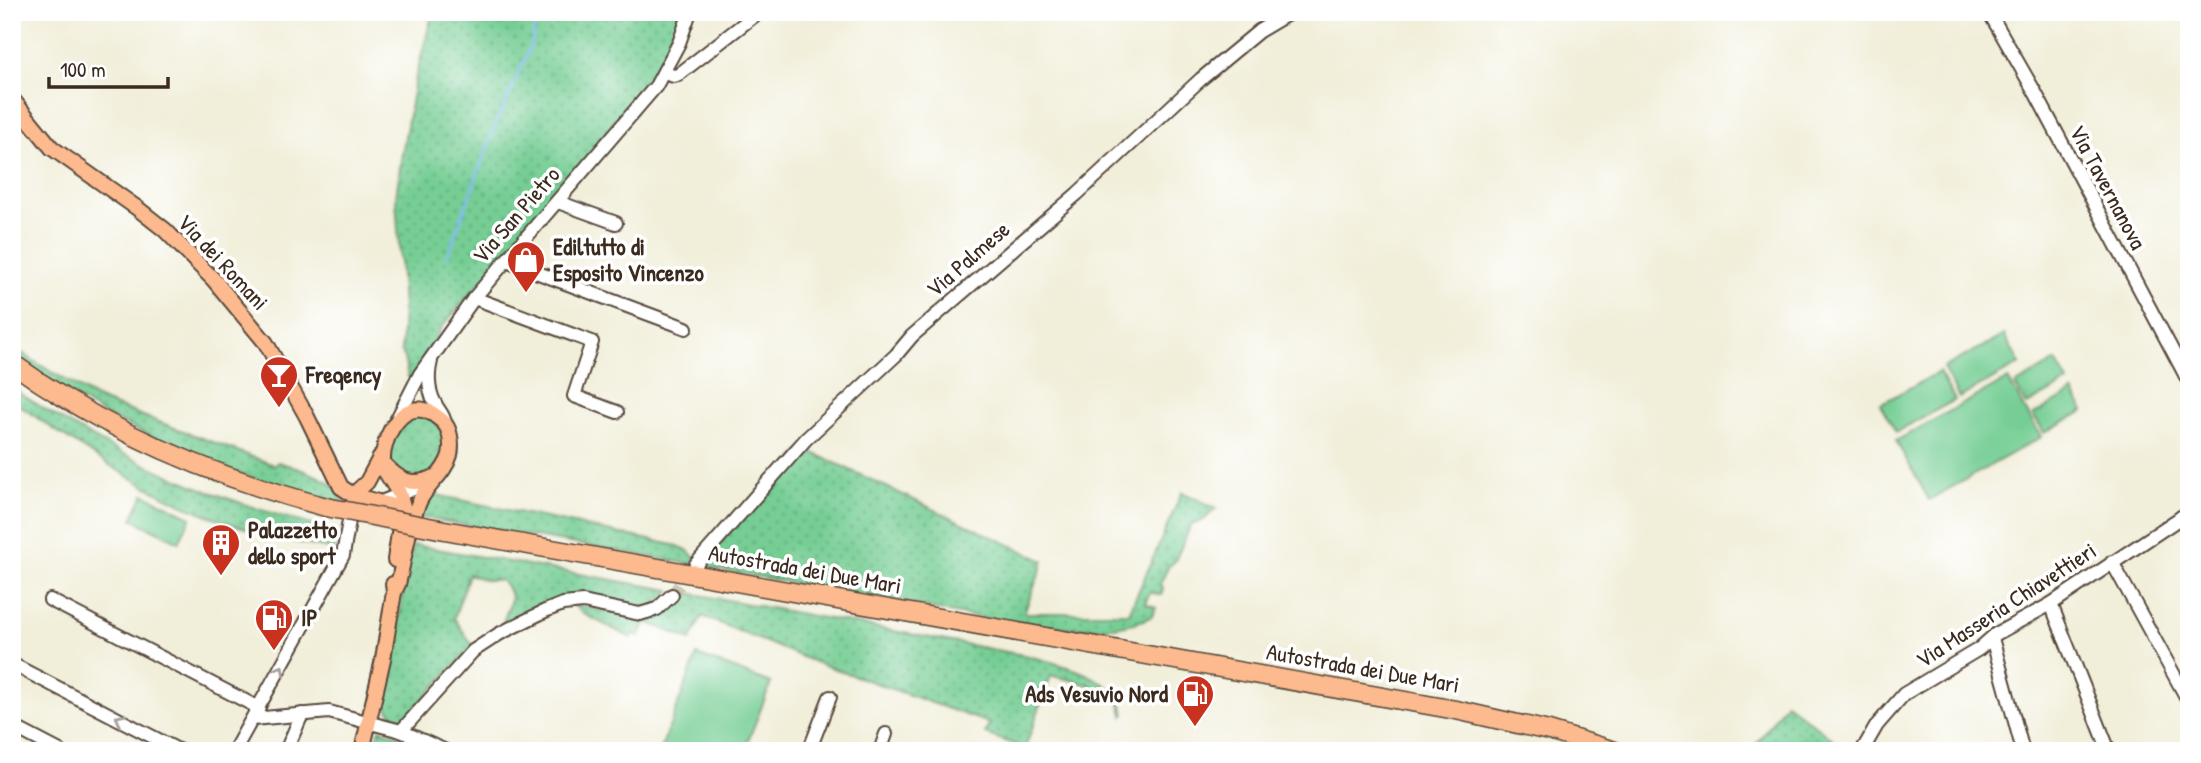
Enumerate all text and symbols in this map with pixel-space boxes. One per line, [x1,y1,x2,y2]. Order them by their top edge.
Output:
scale bar [49,46,168,90]
text: 100 m [60,55,106,84]
street label: Via Tavernanova [2063,119,2154,254]
street label: Via San Pietro [465,160,566,270]
street label: Via dei Romani [171,207,276,316]
street label: Via Palmese [919,214,1016,304]
place label: Ediltutto di Esposito Vincenzo [553,231,704,289]
shop icon: Ediltutto di Esposito Vincenzo [505,239,547,294]
bar icon: Freqency [258,354,300,409]
place label: Freqency [305,359,382,391]
place label: Palazzetto dello sport [248,514,338,572]
building icon: Palazzetto dello sport [200,522,242,577]
street label: Via Masseria Chiavettieri [1910,535,2102,675]
street label: Autostrada dei Due Mari [706,536,904,601]
fuel station icon: IP [253,597,295,652]
place label: IP [301,602,317,633]
street label: Autostrada dei Due Mari [1264,635,1462,700]
one-way arrow [272,665,286,678]
fuel station icon: Ads Vesuvio Nord [1174,673,1216,728]
place label: Ads Vesuvio Nord [1025,678,1168,709]
one-way arrow [115,714,127,728]

